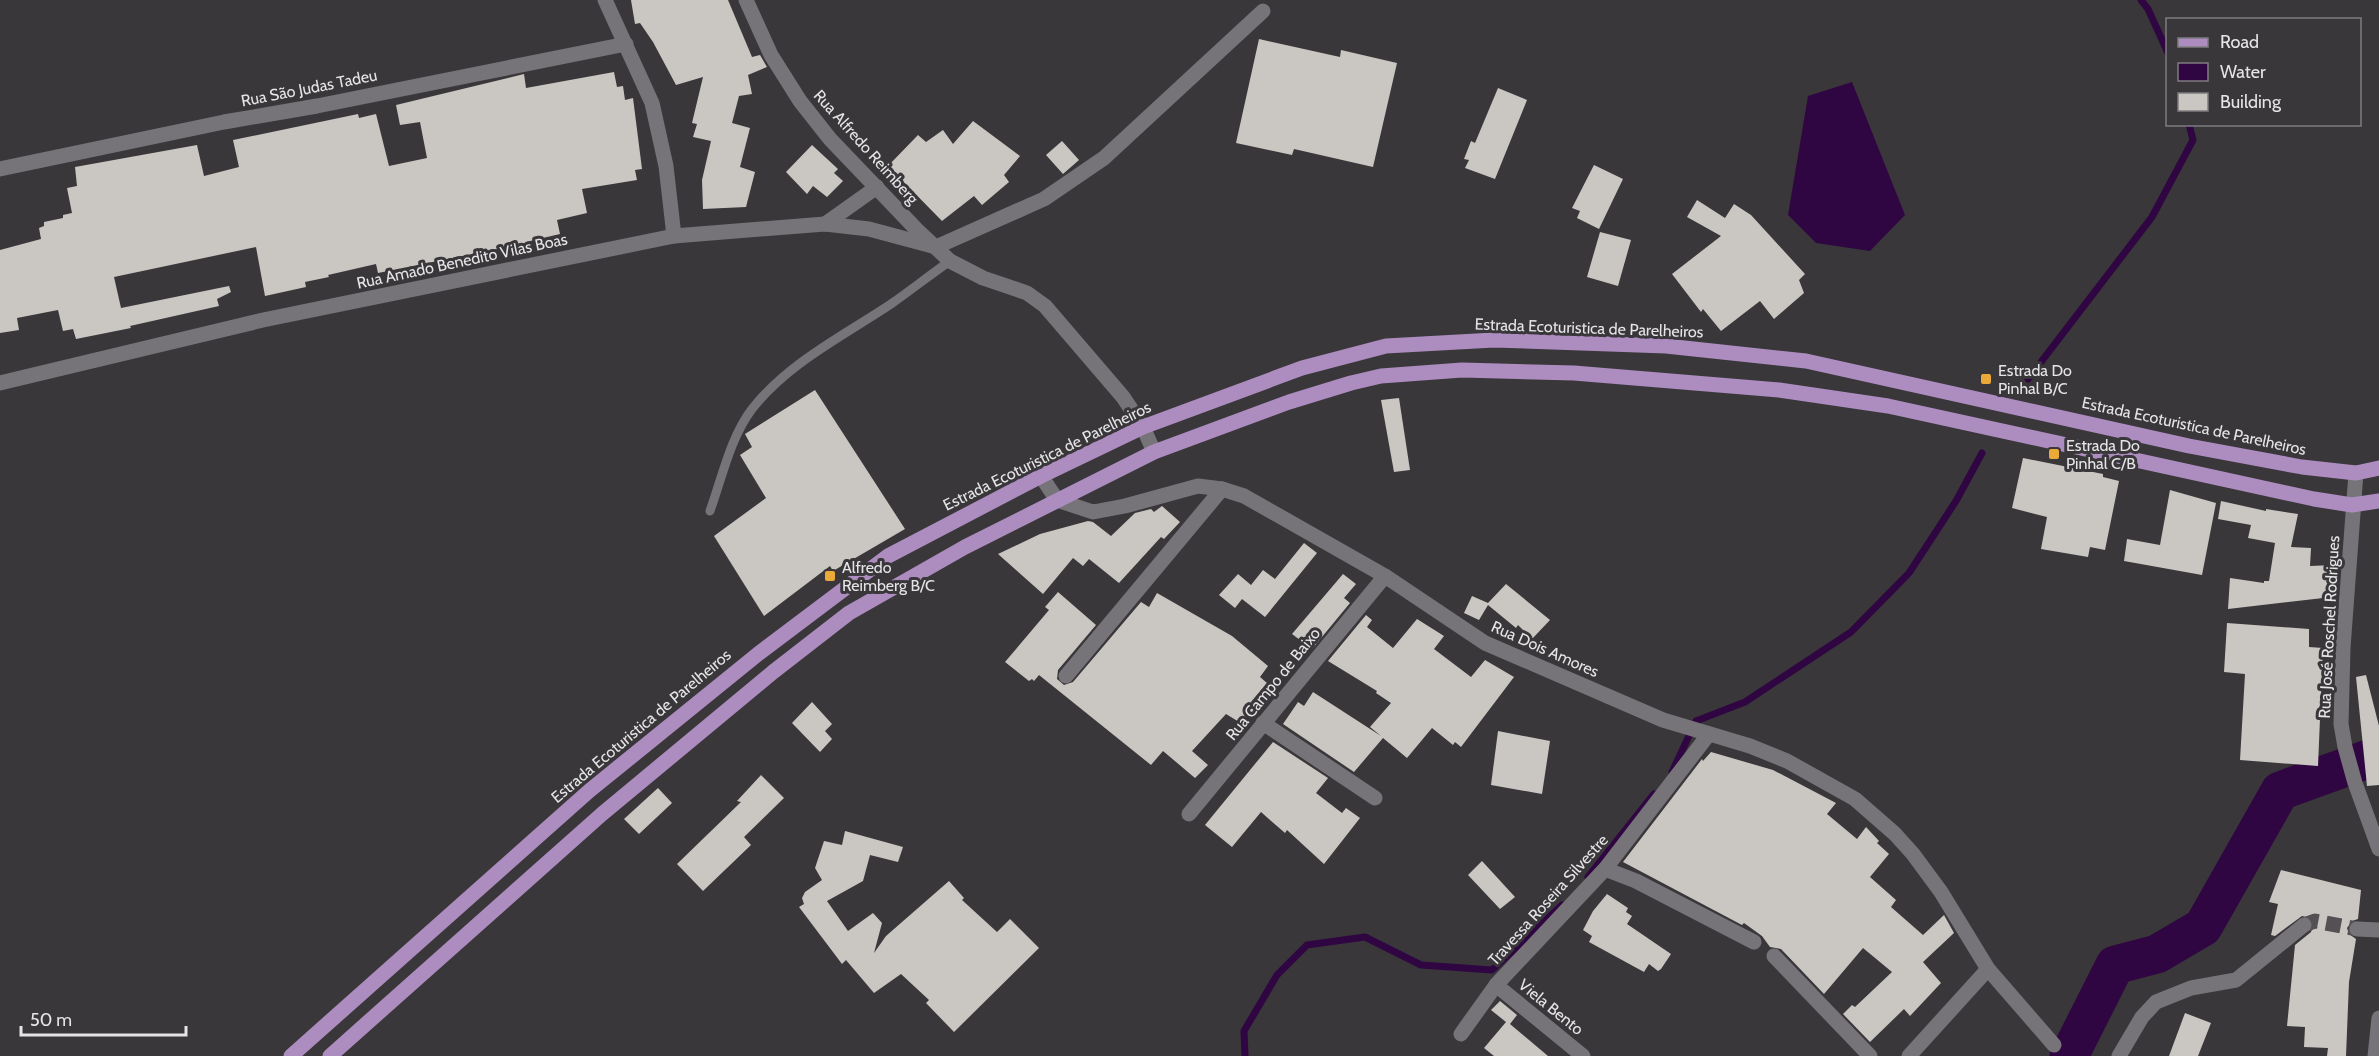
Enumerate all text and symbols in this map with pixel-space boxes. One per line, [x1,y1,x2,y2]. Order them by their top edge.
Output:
legend [2166,18,2361,126]
text: Road [2220,31,2259,53]
text: Water [2220,61,2266,83]
street label: Rua São Judas Tadeu [239,65,379,111]
street label: Rua Alfredo Reimberg [810,86,923,209]
text: Building [2220,91,2282,113]
street label: Rua Amado Benedito Vilas Boas [355,229,570,293]
street label: Estrada Ecoturistica de Parelheiros [1474,315,1704,342]
place label: Estrada Do Pinhal B/C [1998,361,2072,398]
marker: Estrada Do Pinhal B/C [1979,372,1993,386]
street label: Estrada Ecoturistica de Parelheiros [2080,393,2308,459]
street label: Estrada Ecoturistica de Parelheiros [940,397,1154,515]
place label: Estrada Do Pinhal C/B [2066,436,2140,473]
marker: Estrada Do Pinhal C/B [2047,447,2061,461]
street label: Rua José Roschel Rodrigues [2315,535,2343,719]
place label: Alfredo Reimberg B/C [842,558,935,595]
marker: Alfredo Reimberg B/C [823,569,837,583]
street label: Rua Dois Amores [1488,617,1602,681]
street label: Rua Campo de Baixo [1222,624,1324,744]
street label: Estrada Ecoturistica de Parelheiros [547,645,735,807]
street label: Travessa Roseira Silvestre [1484,831,1612,969]
street label: Viela Bento [1515,975,1587,1039]
scale bar [21,999,186,1037]
text: 50 m [30,1009,72,1031]

